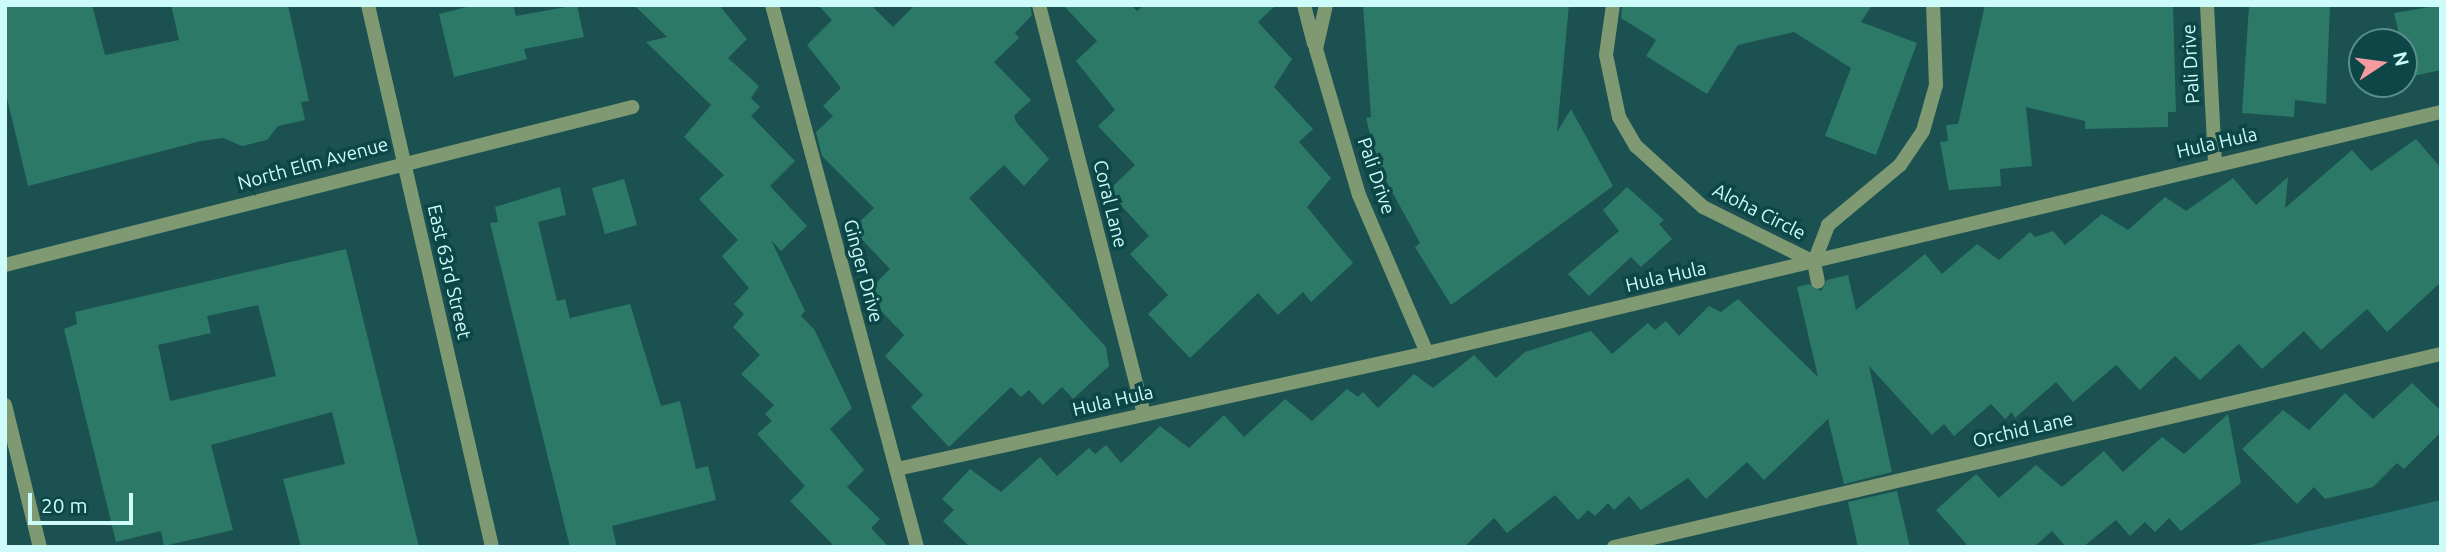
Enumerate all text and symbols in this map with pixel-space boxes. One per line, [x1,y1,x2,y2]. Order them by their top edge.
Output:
street label: Pali Drive [2178,24,2204,104]
north arrow [2348,28,2418,98]
text: N [2389,49,2414,68]
street label: Hula Hula [2174,123,2260,163]
street label: North Elm Avenue [235,133,391,195]
street label: Pali Drive [1352,135,1400,217]
street label: Coral Lane [1088,158,1132,250]
street label: Aloha Circle [1709,179,1809,245]
street label: East 63rd Street [422,202,476,342]
street label: Ginger Drive [838,217,888,325]
street label: Hula Hula [1623,257,1709,297]
street label: Hula Hula [1070,381,1156,421]
street label: Orchid Lane [1971,407,2075,453]
scale bar [32,478,136,522]
text: 20 m [41,493,88,517]

